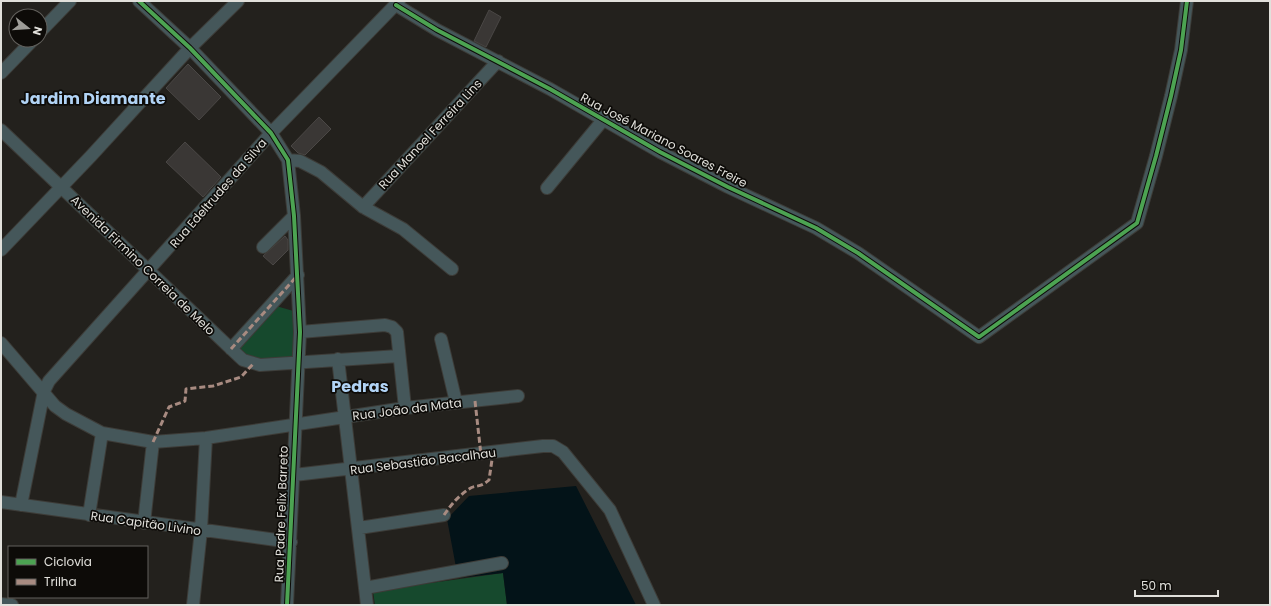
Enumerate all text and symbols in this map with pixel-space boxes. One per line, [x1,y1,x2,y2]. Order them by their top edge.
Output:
north arrow [8,8,48,48]
text: N [29,25,46,37]
street label: Rua Manoel Ferreira Lins [375,75,485,193]
district label: Jardim Diamante [20,87,166,110]
street label: Rua José Mariano Soares Freire [578,89,750,191]
street label: Rua Edeltrudes da Silva [166,135,270,251]
street label: Avenida Firmino Correia de Melo [67,191,219,339]
district label: Pedras [331,375,389,398]
street label: Rua João da Mata [352,394,462,424]
street label: Rua Sebastião Bacalhau [349,444,497,478]
street label: Rua Padre Felix Barreto [270,445,292,583]
street label: Rua Capitão Livino [90,507,203,539]
legend [8,546,148,598]
text: Ciclovia [44,553,92,570]
scale bar [1135,572,1218,598]
text: Trilha [44,573,77,590]
text: 50 m [1141,577,1172,594]

